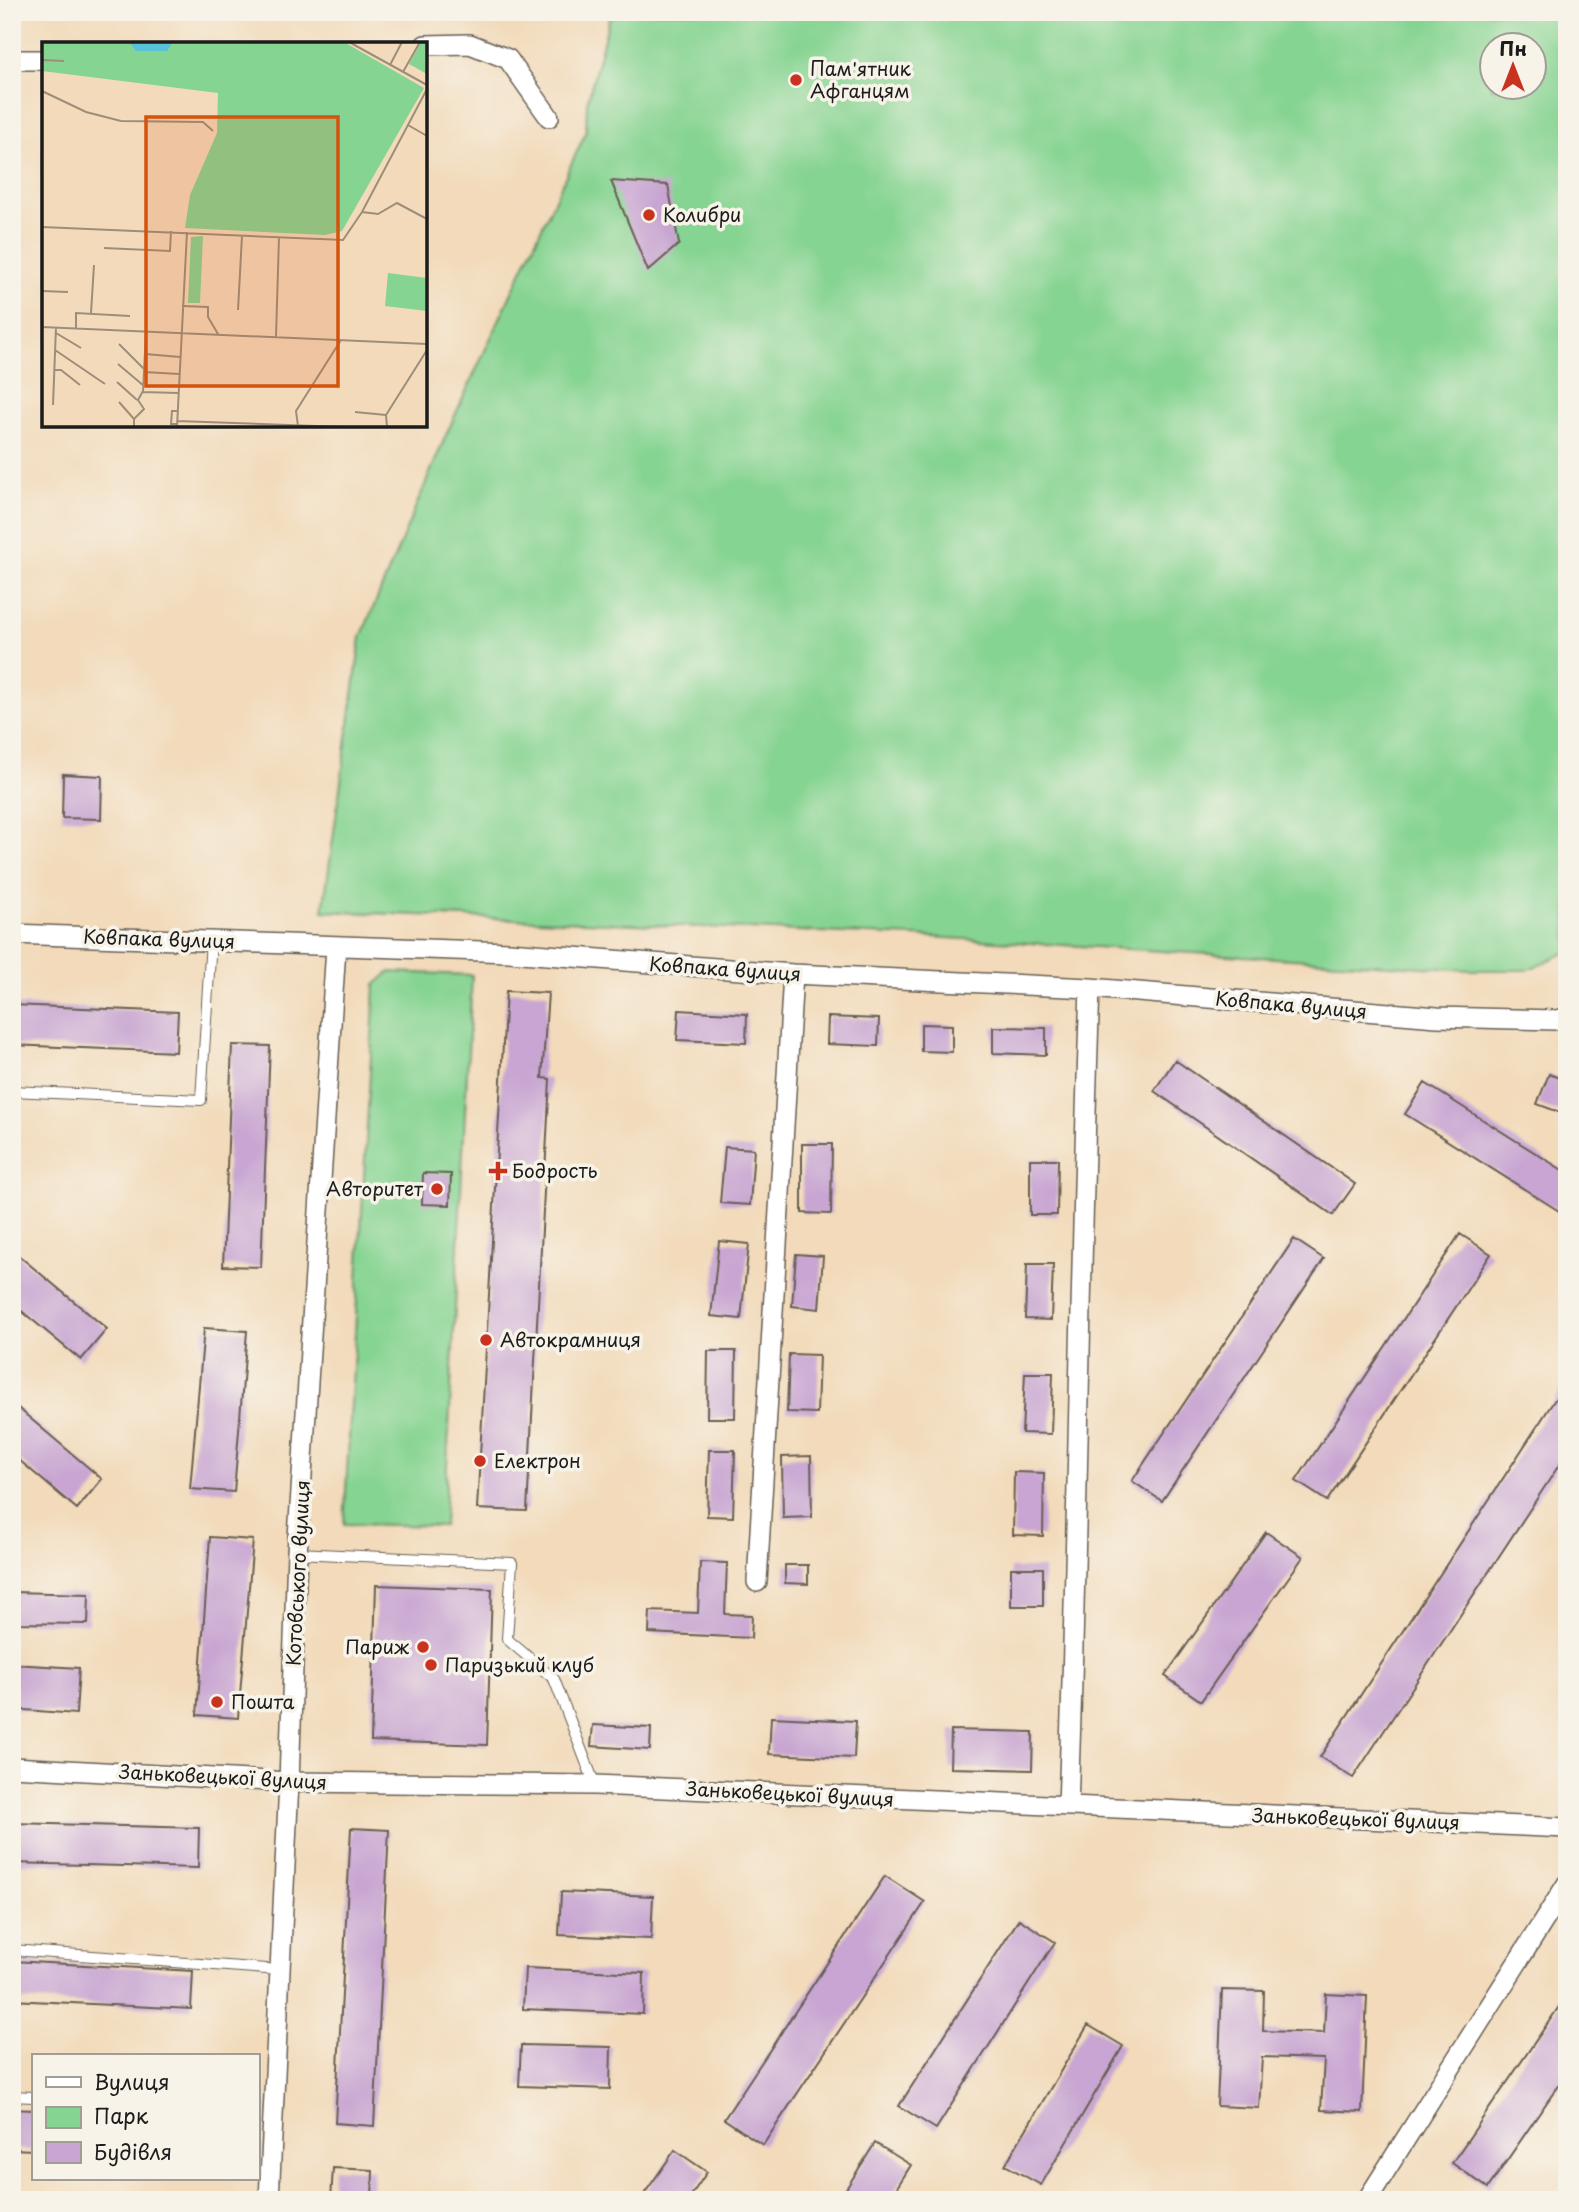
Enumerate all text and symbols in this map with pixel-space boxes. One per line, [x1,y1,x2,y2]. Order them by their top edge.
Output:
north arrow [1478,32,1548,102]
text: Пн [1499,34,1527,62]
inset map [42,42,427,427]
place label: Пам'ятник Афганцям [810,54,912,104]
marker: Пам'ятник Афганцям [788,72,804,88]
place label: Колибри [663,200,741,228]
marker: Колибри [641,207,657,223]
street label: Ковпака вулиця [83,921,236,955]
street label: Ковпака вулиця [648,949,802,987]
street label: Ковпака вулиця [1214,983,1368,1025]
place label: Бодрость [512,1156,598,1184]
marker: Бодрость [490,1163,506,1179]
place label: Авторитет [326,1174,424,1202]
marker: Авторитет [429,1181,445,1197]
place label: Автокрамниця [500,1325,641,1353]
marker: Автокрамниця [478,1332,494,1348]
place label: Електрон [494,1446,581,1474]
marker: Електрон [472,1453,488,1469]
street label: Котовського вулиця [278,1479,316,1666]
place label: Париж [345,1632,410,1660]
marker: Париж [415,1639,431,1655]
place label: Паризький клуб [445,1650,594,1678]
marker: Паризький клуб [423,1657,439,1673]
place label: Пошта [231,1687,295,1715]
marker: Пошта [209,1694,225,1710]
street label: Заньковецької вулиця [118,1757,328,1795]
street label: Заньковецької вулиця [685,1774,895,1812]
street label: Заньковецької вулиця [1251,1800,1460,1836]
legend [32,2054,259,2180]
text: Вулиця [94,2065,170,2097]
text: Парк [94,2099,149,2131]
text: Будівля [94,2135,172,2167]

